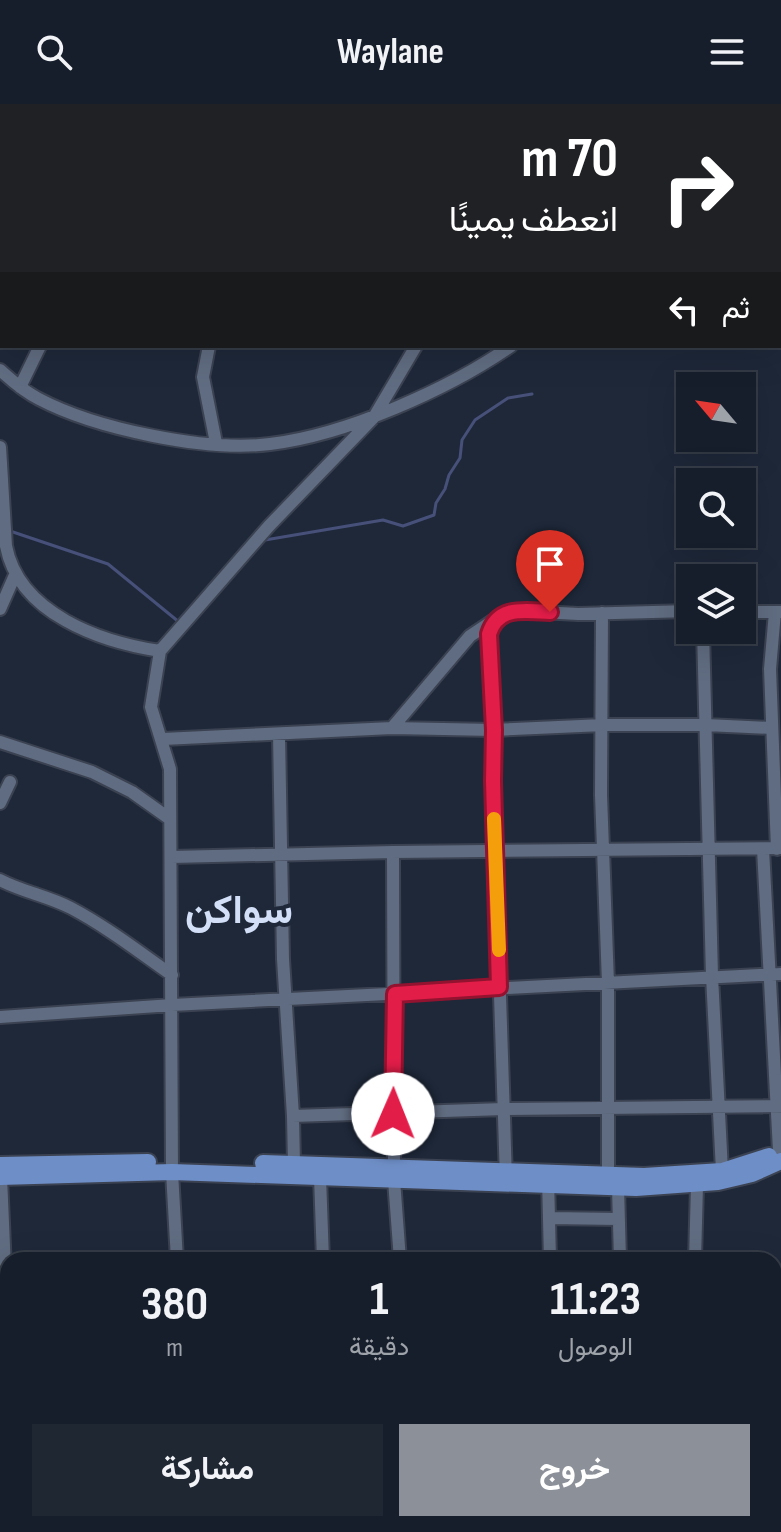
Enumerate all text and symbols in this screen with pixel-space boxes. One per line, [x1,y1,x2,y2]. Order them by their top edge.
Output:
icon: search [32,30,76,74]
icon: menu [705,30,749,74]
text: Waylane [337,31,444,74]
text: 70 m [521,126,618,193]
icon: right [646,136,750,240]
text: انعطف يمينًا [449,199,618,242]
icon: left [662,288,706,332]
text: ثم [722,291,750,327]
north arrow [676,372,756,452]
map controls [676,372,756,644]
button: search [676,468,756,548]
pin [516,530,584,612]
icon: arrive [528,542,572,586]
button: layers [676,564,756,644]
district label: سواكن [185,887,293,935]
position arrow [351,1072,435,1156]
text: 1 [370,1271,388,1328]
text: 11:23 [550,1271,641,1328]
text: 380 [141,1276,208,1333]
text: دقيقة [349,1332,409,1363]
text: الوصول [558,1332,633,1363]
text: m [166,1333,183,1364]
button: مشاركة [32,1424,383,1516]
button: خروج [399,1424,750,1516]

